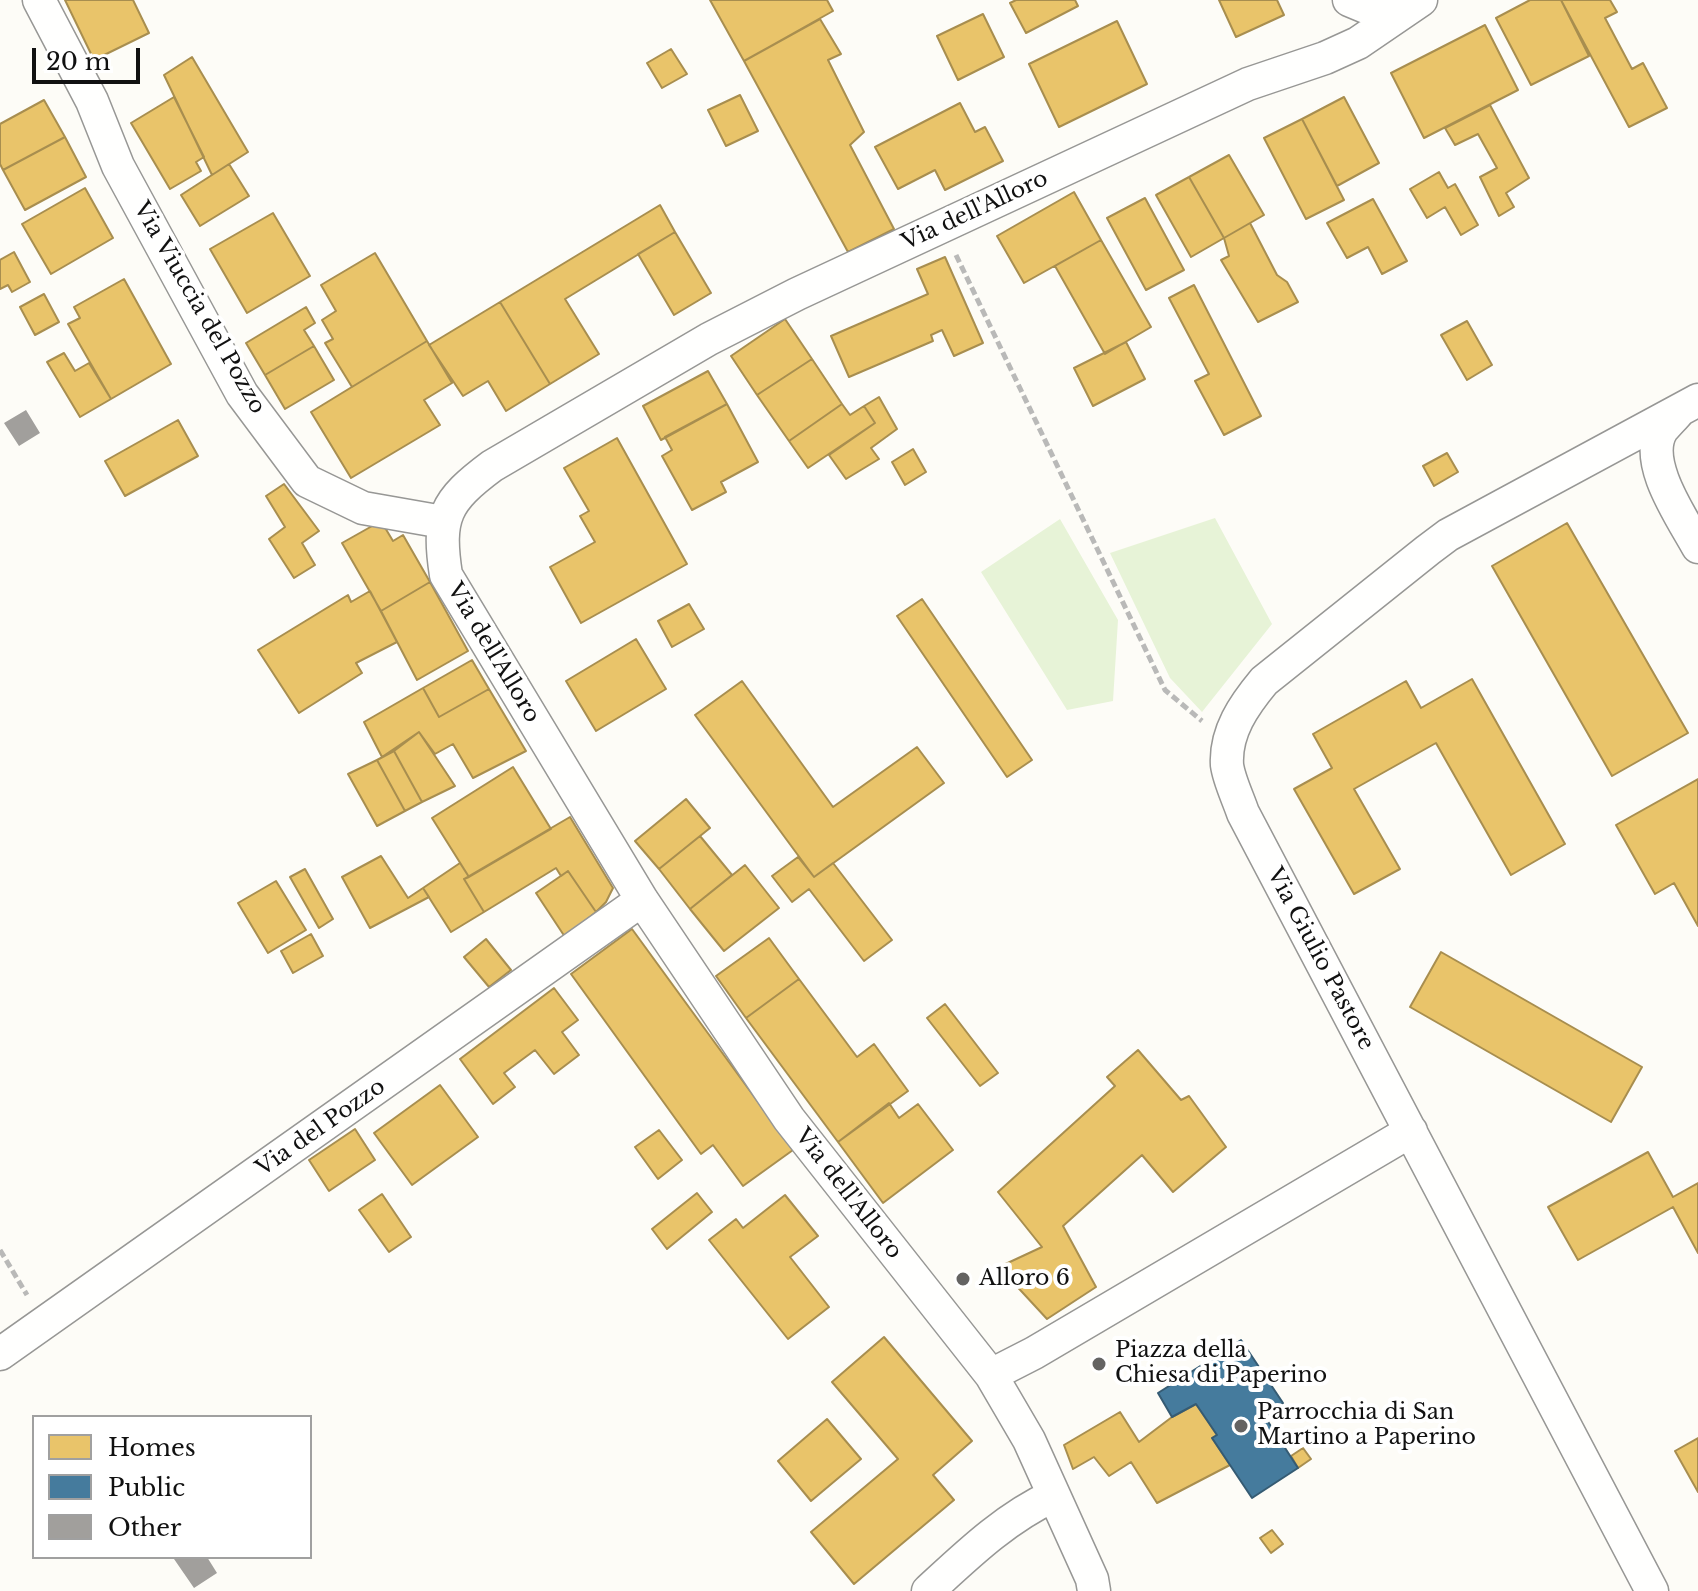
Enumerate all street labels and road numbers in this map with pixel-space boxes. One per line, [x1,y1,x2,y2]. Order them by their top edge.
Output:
street label: Via dell'Alloro [898,166,1052,256]
street label: Via Viuccia del Pozzo [127,197,271,419]
street label: Via dell'Alloro [441,578,545,728]
street label: Via Giulio Pastore [1261,863,1379,1055]
street label: Via del Pozzo [251,1074,391,1182]
street label: Via dell'Alloro [789,1123,907,1265]

